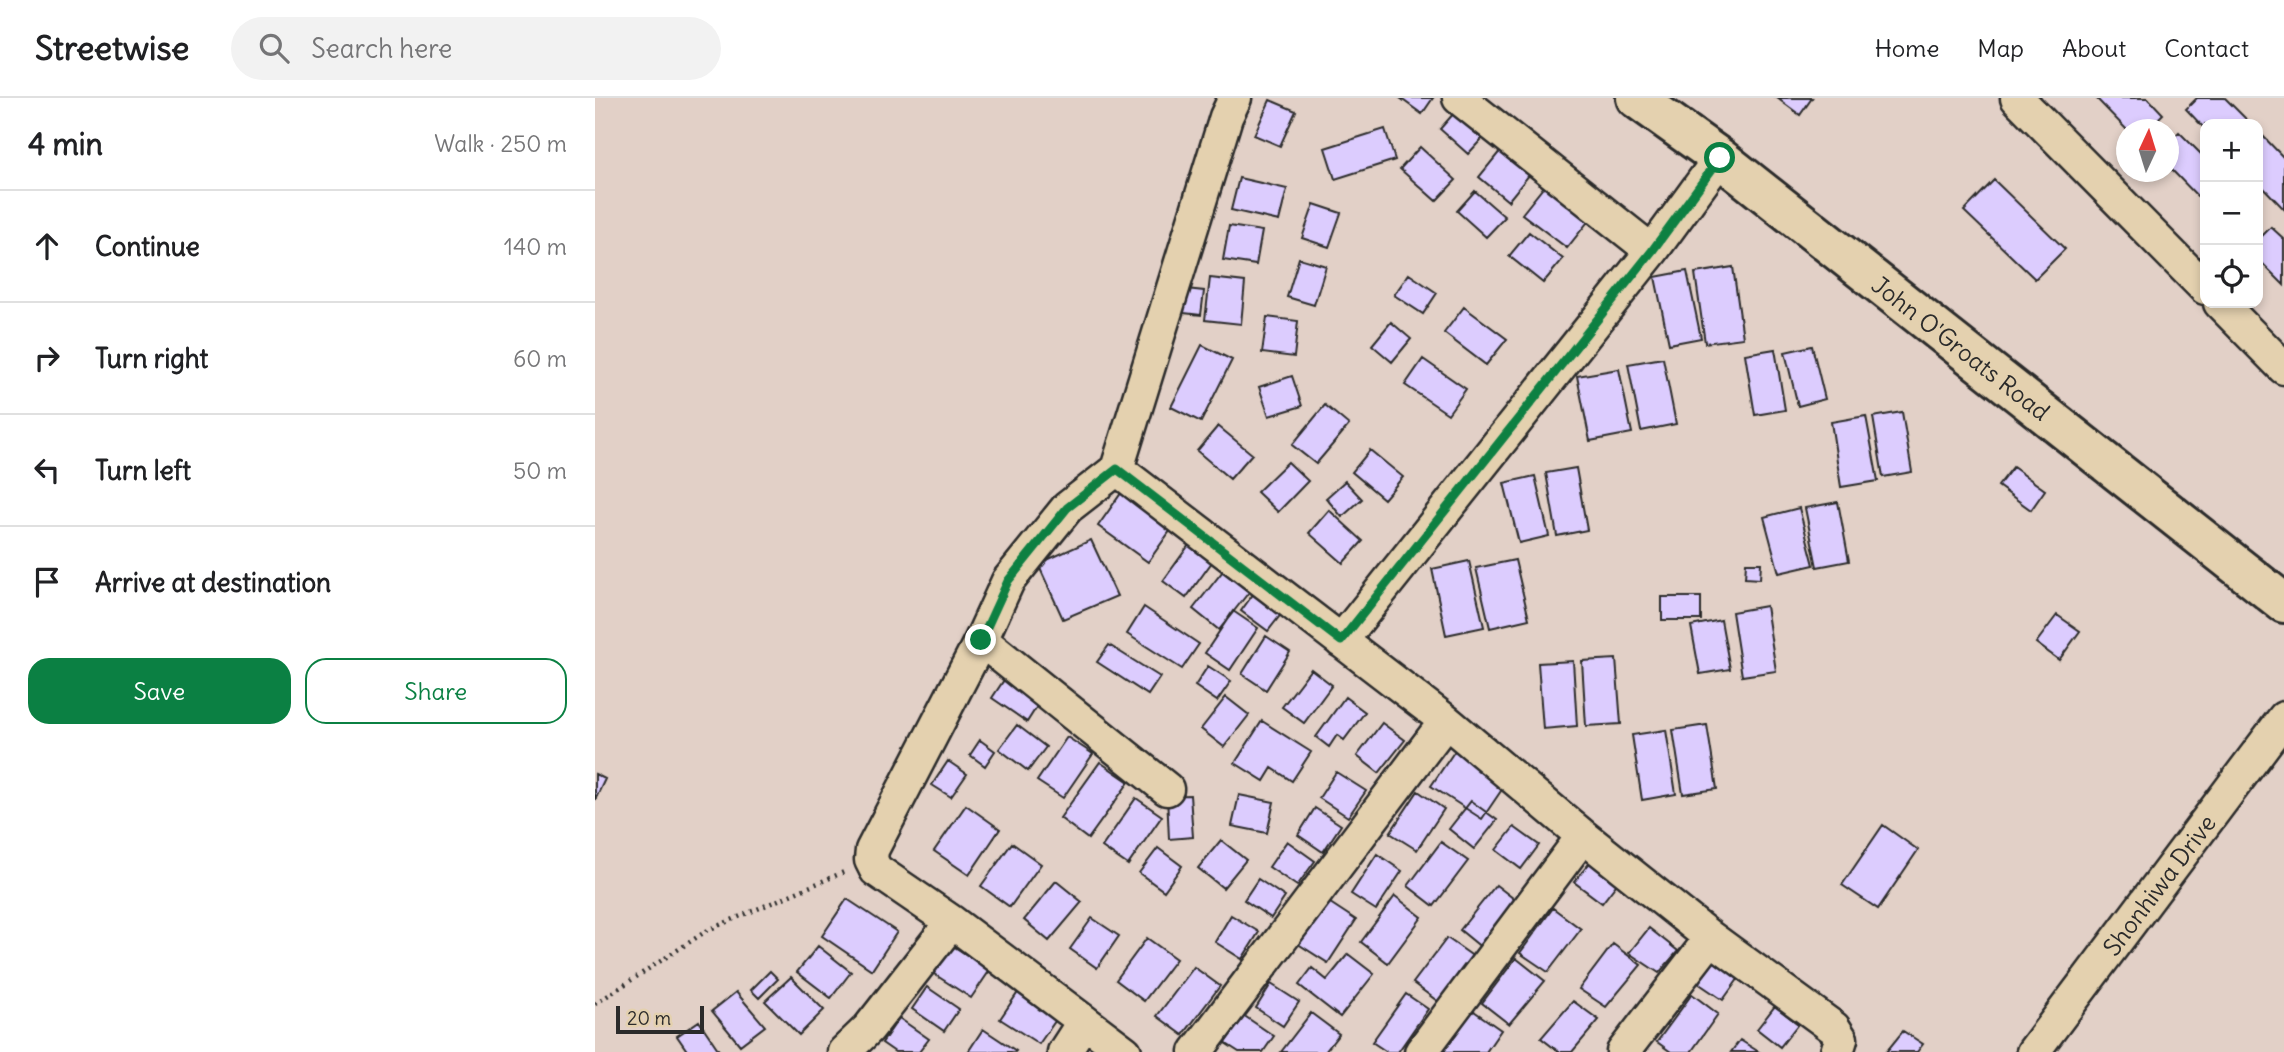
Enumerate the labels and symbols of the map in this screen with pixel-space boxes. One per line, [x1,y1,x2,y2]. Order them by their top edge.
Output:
north arrow [2116,119,2179,182]
route start [1704,142,1735,173]
street label: John O'Groats Road [1866,269,2056,427]
route end [965,624,996,655]
street label: Shonhiwa Drive [2096,809,2222,961]
scale bar [616,1003,703,1035]

